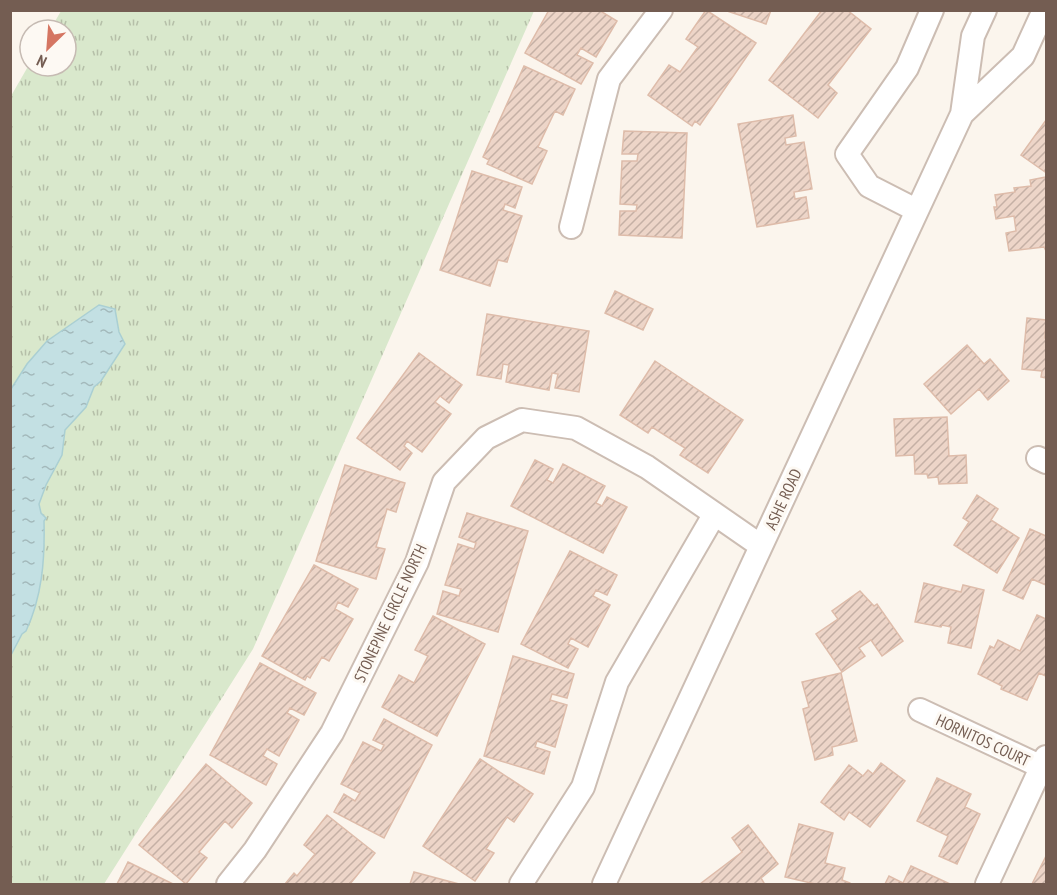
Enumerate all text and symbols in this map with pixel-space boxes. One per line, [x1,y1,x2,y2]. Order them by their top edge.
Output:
north arrow [18,18,78,78]
text: N [34,51,50,72]
street label: ASHE ROAD [760,465,806,533]
street label: STONEPINE CIRCLE NORTH [349,541,431,685]
street label: HORNITOS COURT [933,710,1033,770]

